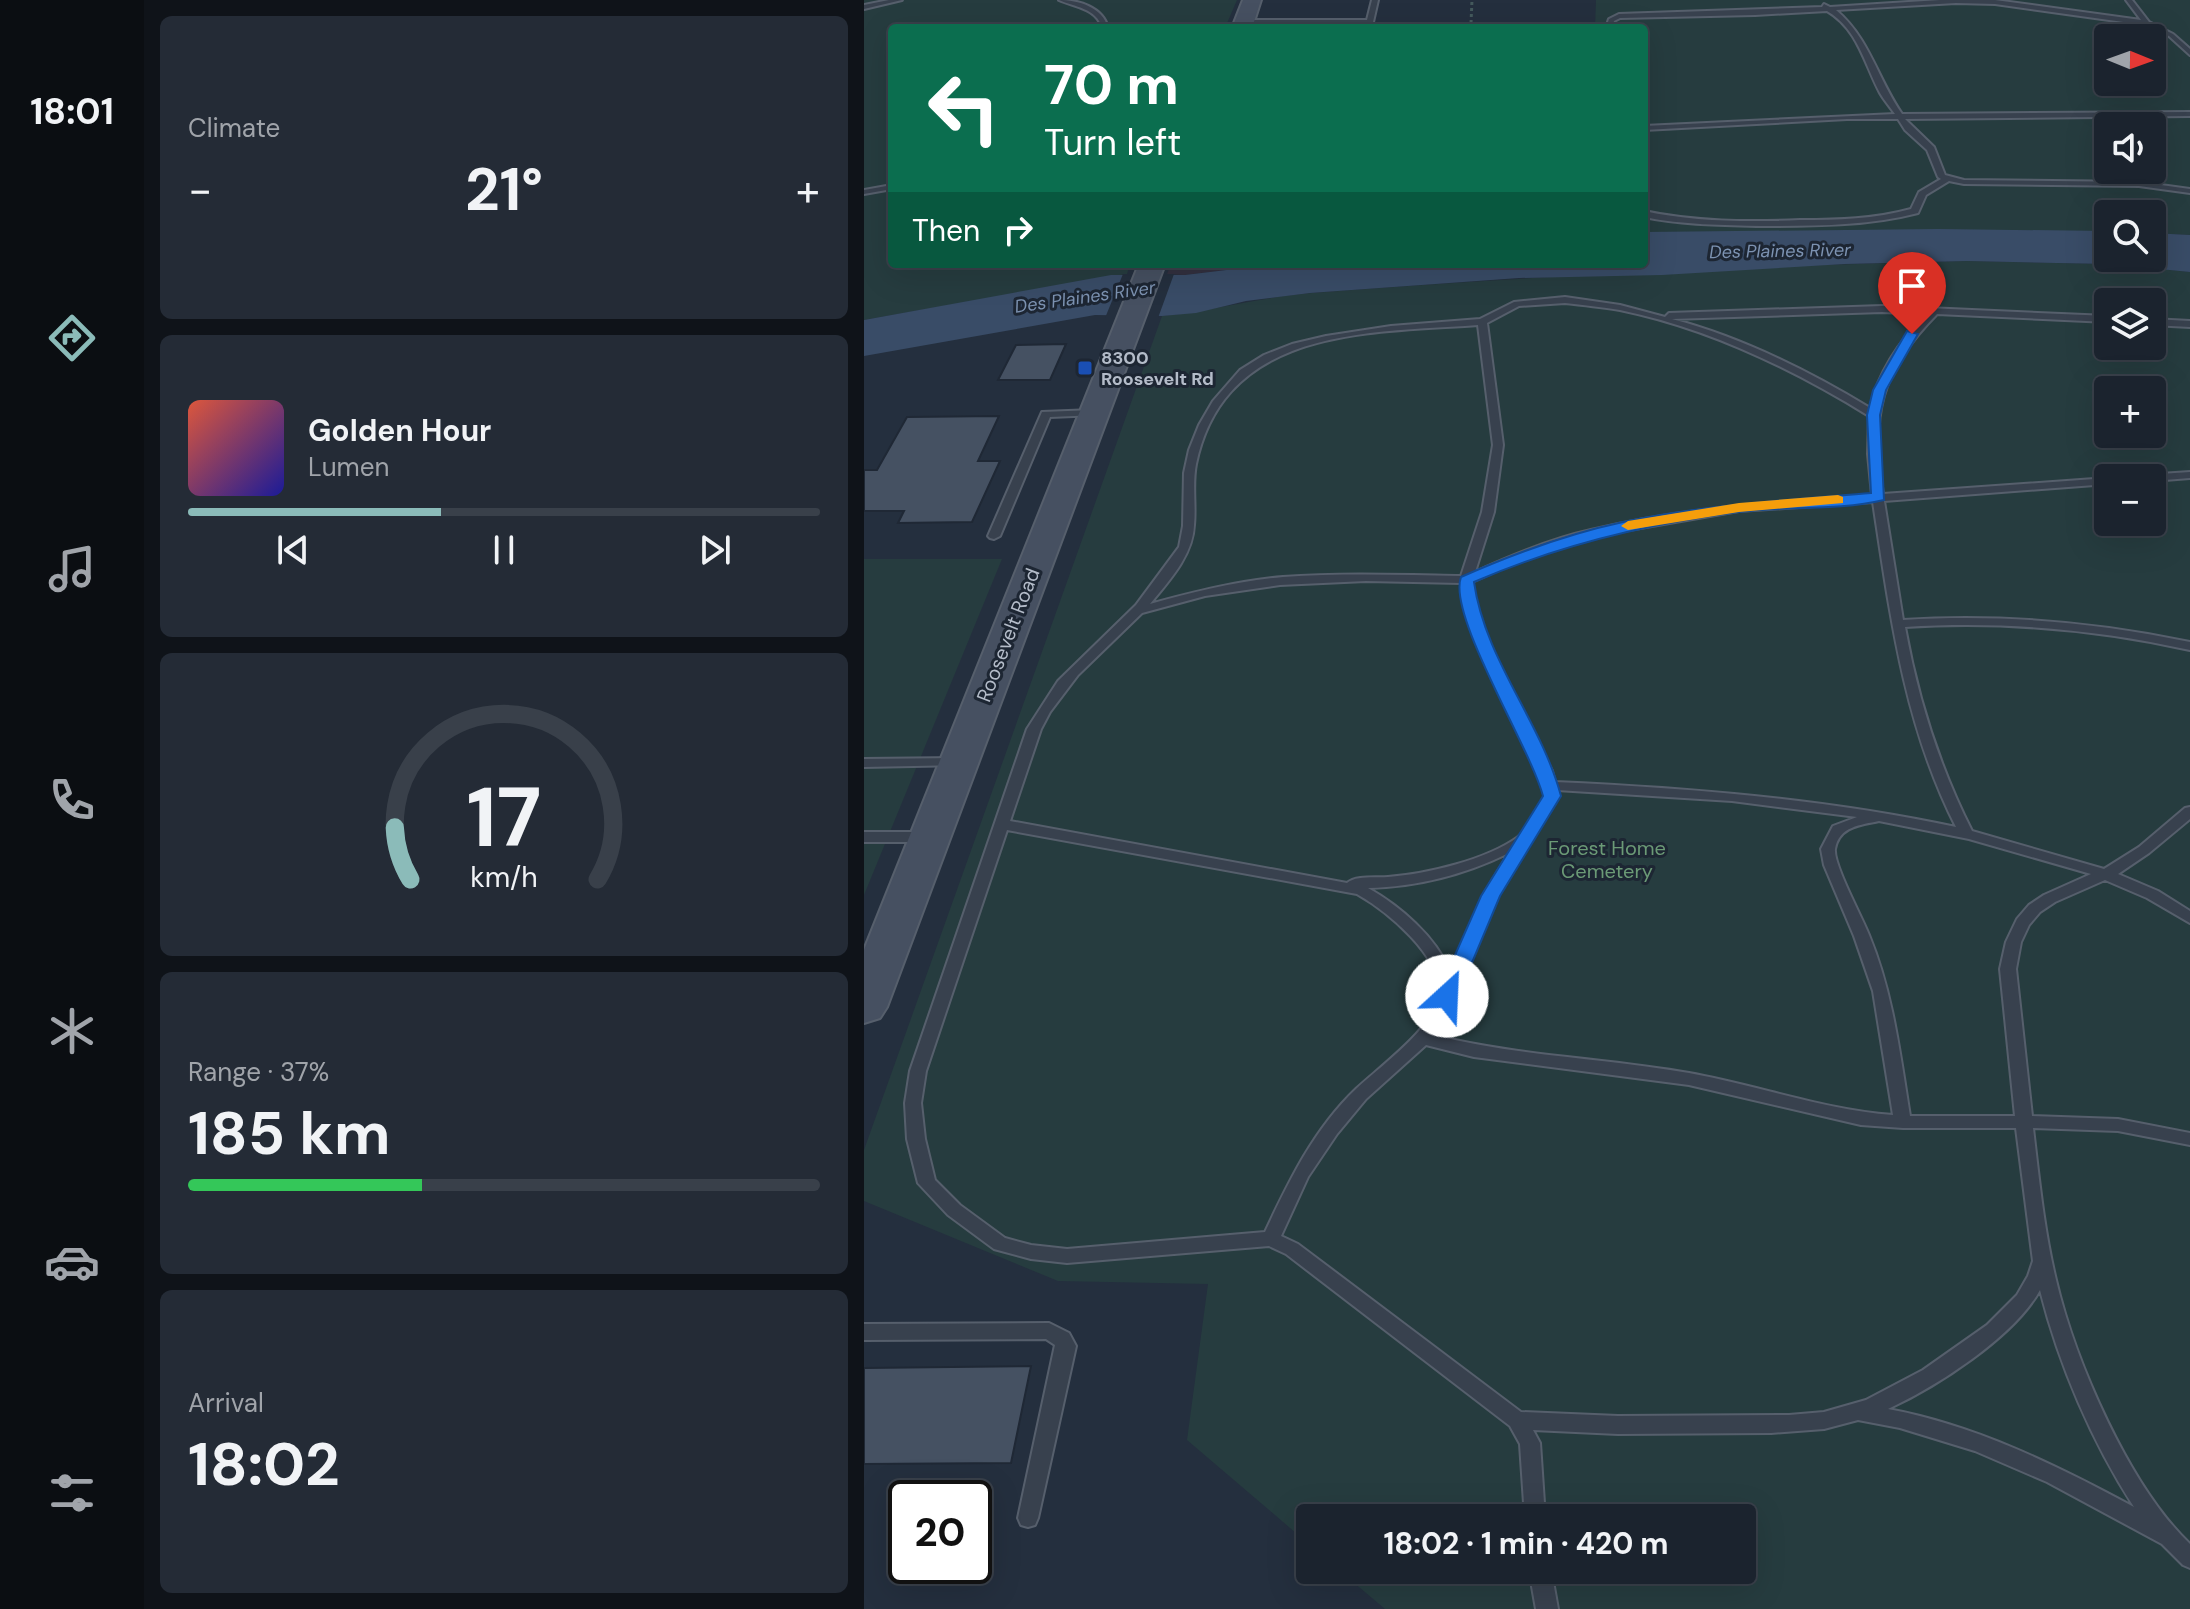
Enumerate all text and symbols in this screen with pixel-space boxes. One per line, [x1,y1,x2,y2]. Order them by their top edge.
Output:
north arrow [2094,24,2166,96]
map controls [2094,24,2166,536]
text: 70 m [1044,48,1179,121]
icon: left [912,56,1016,160]
text: 18:01 [30,88,114,135]
text: Climate [188,111,280,145]
button: sound [2094,112,2166,184]
text: Turn left [1044,119,1181,166]
text: 21° [465,150,543,229]
text: − [188,161,212,219]
text: + [796,161,820,219]
button: search [2094,200,2166,272]
icon: right [996,208,1040,252]
text: Then [912,211,980,250]
water label: Des Plaines River [1709,238,1852,264]
pin [1878,252,1946,334]
icon: arrive [1890,264,1934,308]
water label: Des Plaines River [1013,275,1158,319]
button: layers [2094,288,2166,360]
icon: directions [44,310,100,366]
place label: 8300 Roosevelt Rd [1101,346,1214,391]
marker: 8300 Roosevelt Rd [1076,359,1094,377]
button: + [2094,376,2166,448]
text: Golden Hour [308,411,491,450]
text: Lumen [308,450,389,484]
button: − [2094,464,2166,536]
icon: previous [271,528,315,572]
icon: pause [482,528,526,572]
icon: next [693,528,737,572]
icon: music [44,541,100,597]
street label: Roosevelt Road [970,564,1046,706]
text: 17 [467,763,541,872]
icon: phone [44,772,100,828]
park label: Forest Home Cemetery [1548,835,1666,884]
text: km/h [470,860,538,897]
position arrow [1405,954,1489,1038]
icon: climate [44,1003,100,1059]
text: Range · 37% [188,1055,329,1089]
text: 185 km [188,1094,390,1173]
icon: car [44,1234,100,1290]
text: Arrival [188,1386,264,1420]
text: 18:02 [188,1425,340,1504]
icon: filters [44,1465,100,1521]
speed limit sign: 20 [888,1480,992,1584]
text: 18:02 · 1 min · 420 m [1383,1524,1669,1563]

